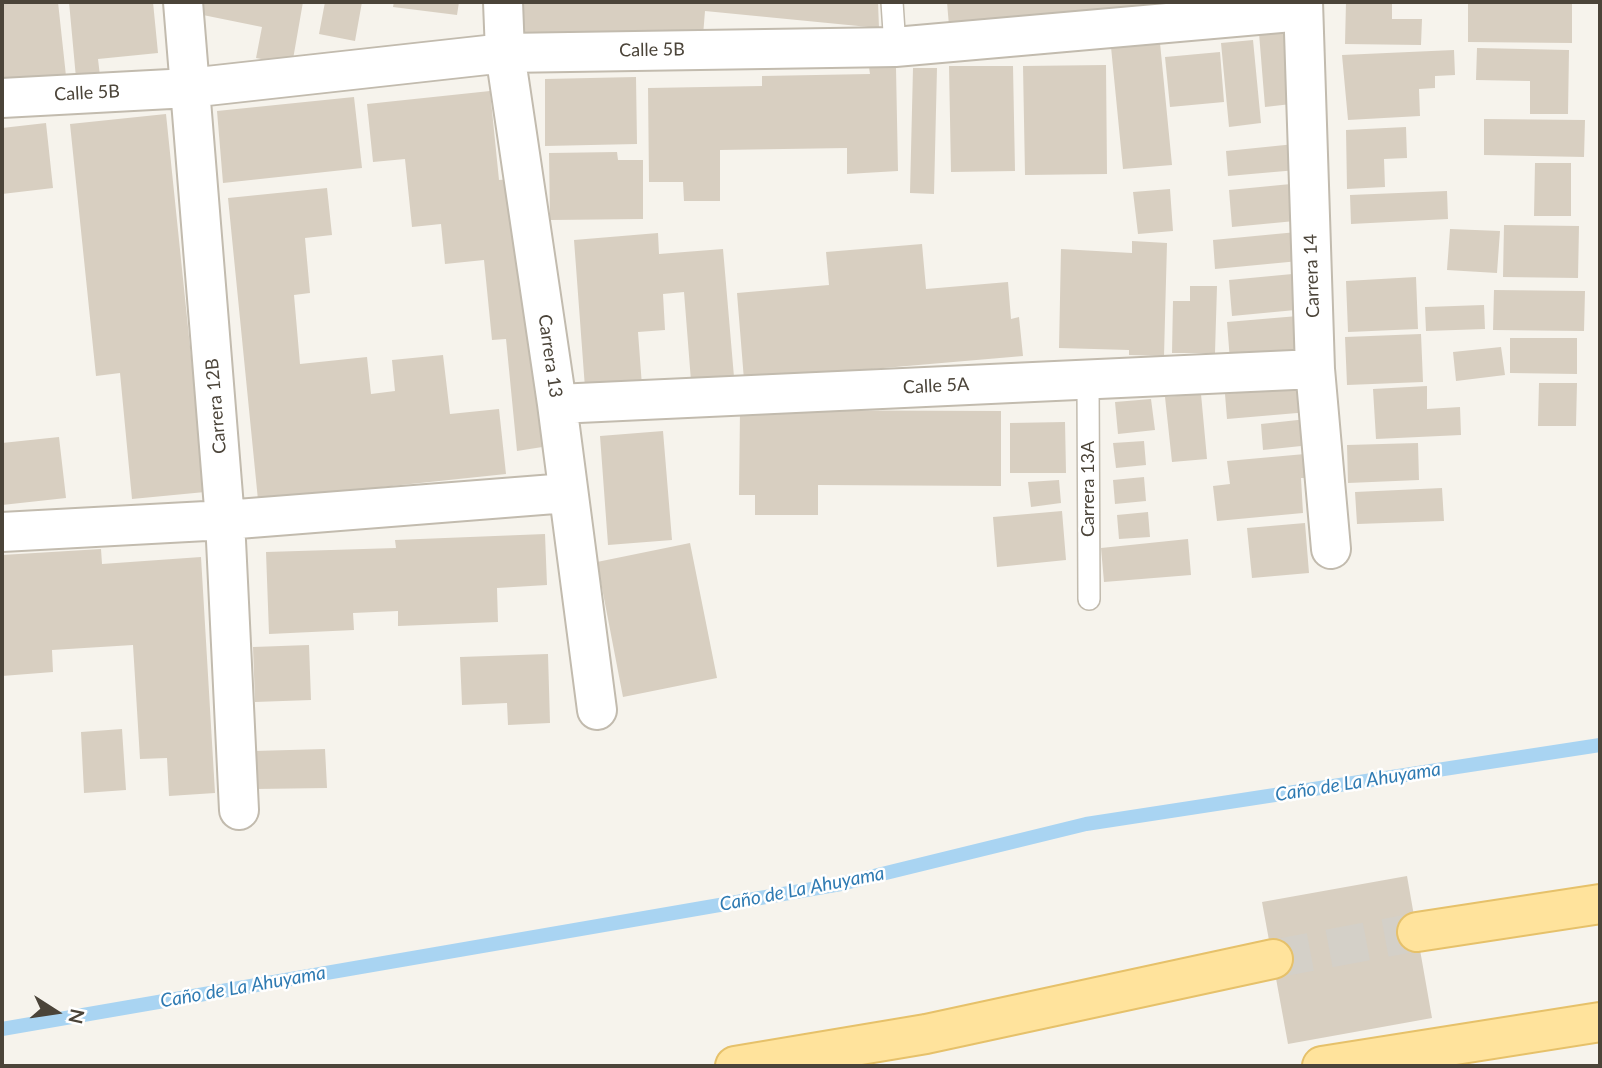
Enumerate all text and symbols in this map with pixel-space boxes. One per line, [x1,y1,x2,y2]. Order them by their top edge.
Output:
street label: Calle 5B [619,39,685,61]
street label: Calle 5B [54,80,120,106]
street label: Carrera 14 [1300,234,1324,318]
street label: Carrera 13 [533,313,567,399]
street label: Carrera 12B [201,357,231,455]
street label: Calle 5A [902,373,970,399]
street label: Carrera 13A [1077,441,1099,537]
water label: Caño de La Ahuyama [1273,758,1443,806]
water label: Caño de La Ahuyama [718,862,886,916]
water label: Caño de La Ahuyama [159,961,327,1013]
north arrow [21,977,91,1047]
text: N [64,1007,90,1026]

